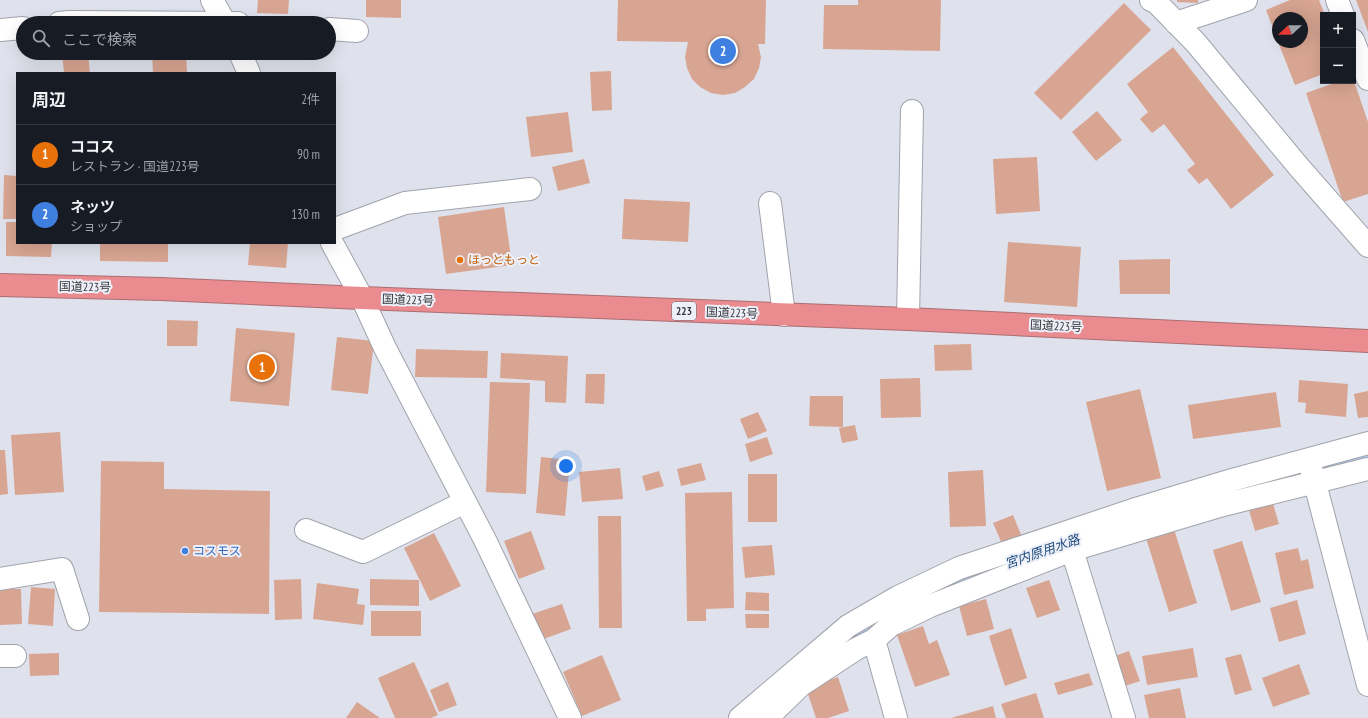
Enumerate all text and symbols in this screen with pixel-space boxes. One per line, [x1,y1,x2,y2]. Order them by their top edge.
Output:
north arrow [1272,12,1308,48]
map controls [1320,12,1356,84]
button: + [1320,12,1356,48]
search box [16,16,336,60]
icon: search [30,27,52,49]
text: ここで検索 [62,30,137,49]
pin: 2 [710,36,736,66]
button: − [1320,48,1356,84]
text: 周辺 [32,89,66,111]
text: 2件 [301,91,320,108]
text: ココス [70,137,115,156]
text: 1 [42,146,48,163]
text: 90 m [297,146,320,163]
text: レストラン · 国道223号 [70,158,200,175]
text: ネッツ [70,197,115,216]
text: 2 [42,206,48,223]
text: 130 m [291,206,320,223]
text: ショップ [70,218,122,235]
place label: ほっともっと [468,252,540,267]
marker: ほっともっと [455,255,465,265]
street label: 国道223号 [59,279,111,294]
street label: 国道223号 [382,291,434,308]
road number: 223 [672,302,696,320]
street label: 国道223号 [706,304,758,321]
street label: 国道223号 [1030,317,1082,334]
pin: 1 [249,352,275,382]
your location [556,456,576,476]
water label: 宮内原用水路 [1003,530,1083,572]
place label: コスモス [193,543,241,558]
marker: コスモス [180,546,190,556]

